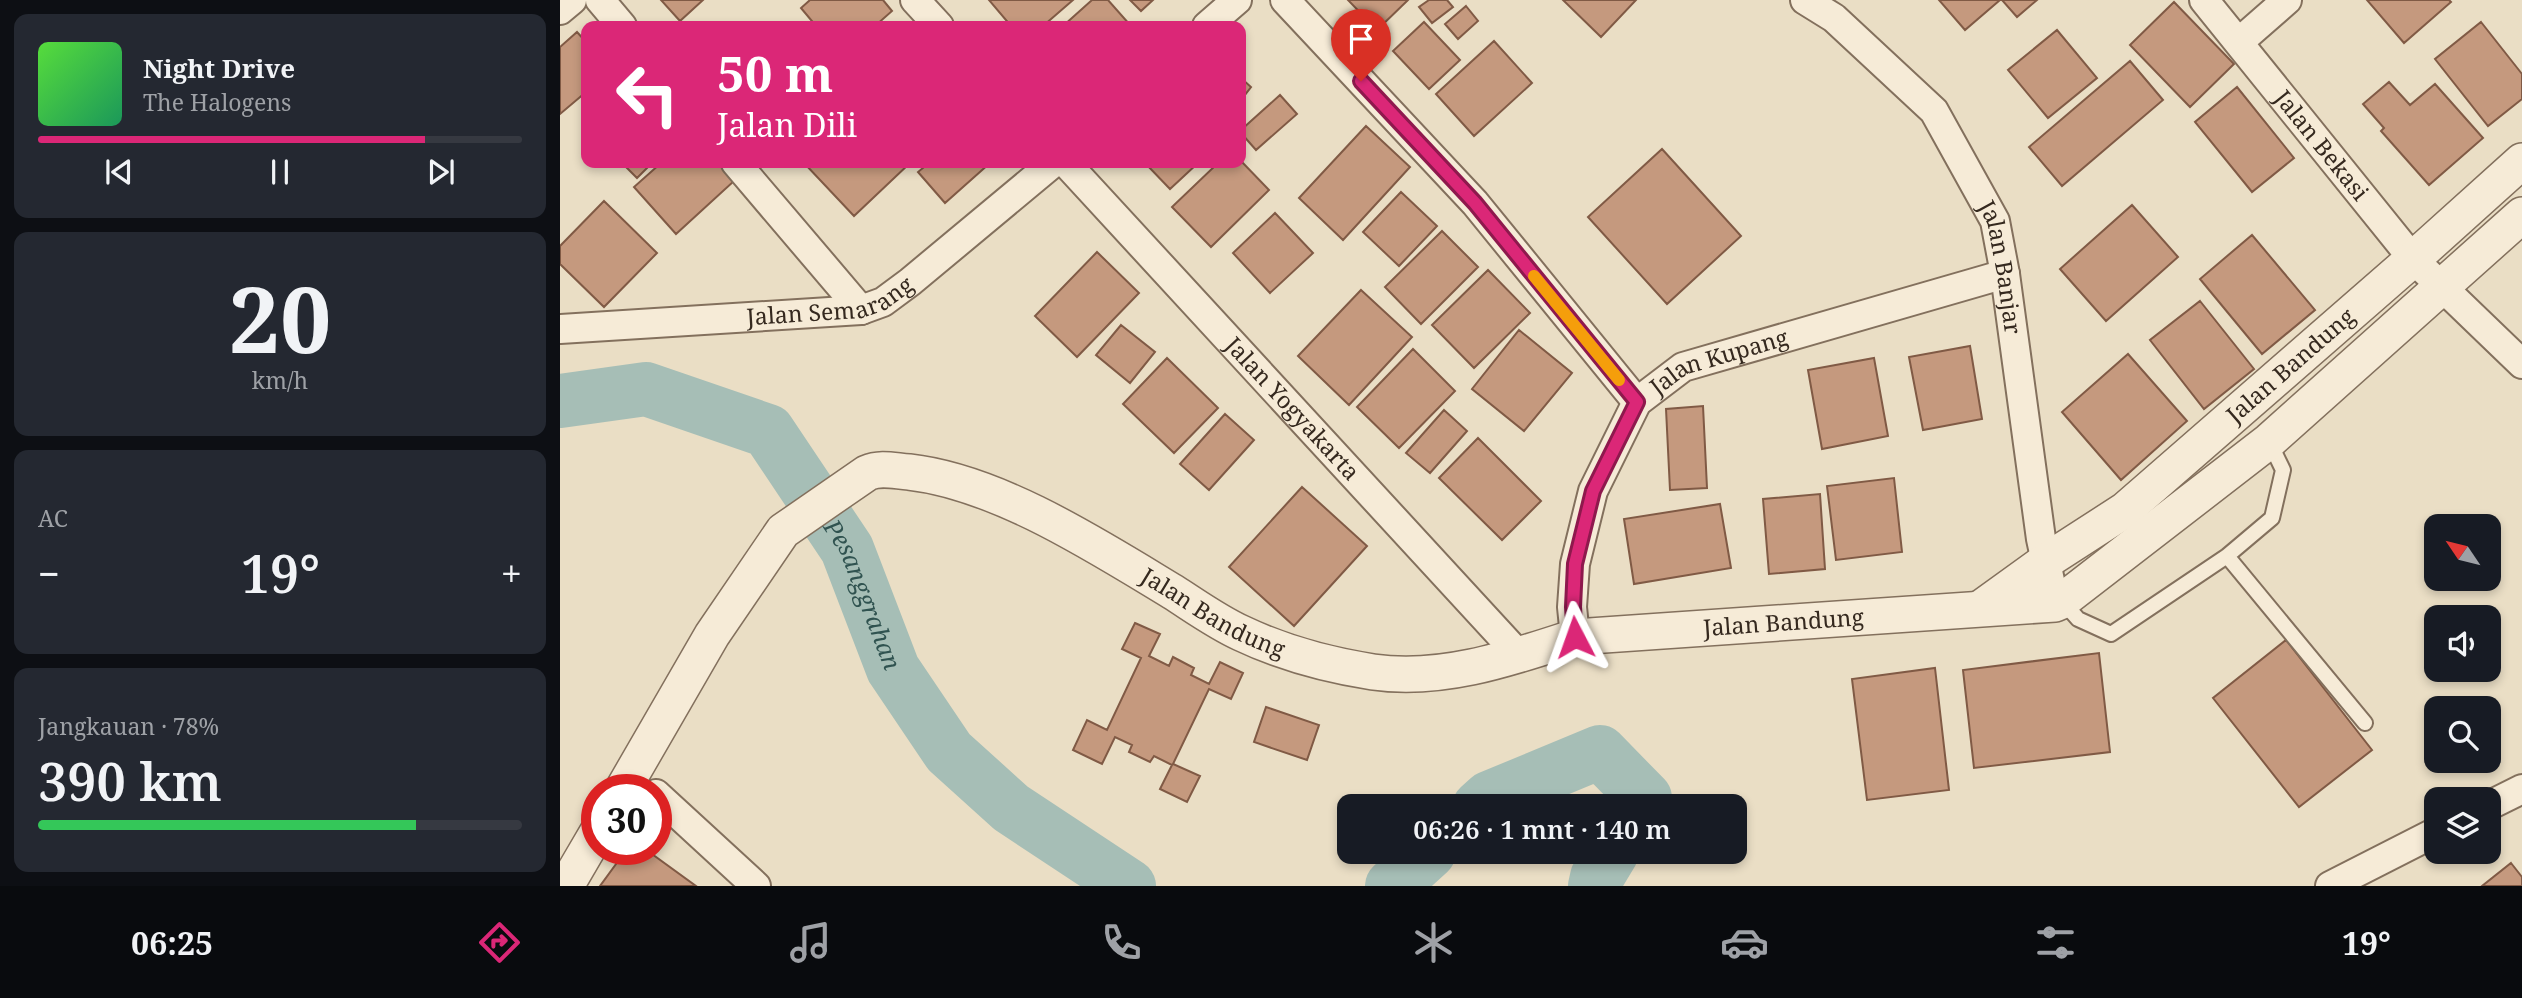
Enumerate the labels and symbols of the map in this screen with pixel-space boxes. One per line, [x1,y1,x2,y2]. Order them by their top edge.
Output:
pin [1331,9,1391,81]
street label: Jalan Bekasi [2267,82,2377,207]
street label: Jalan Banjar [1971,193,2030,336]
street label: Jalan Semarang [744,268,920,332]
street label: Jalan Bandung [2218,300,2362,430]
street label: Jalan Kupang [1642,320,1792,402]
street label: Jalan Yogyakarta [1218,328,1367,487]
water label: Pesanggrahan [816,512,910,674]
north arrow [2424,514,2501,592]
street label: Jalan Bandung [1135,559,1290,665]
position arrow [1538,600,1612,674]
street label: Jalan Bandung [1701,600,1865,643]
speed limit sign: 30 [581,774,672,865]

